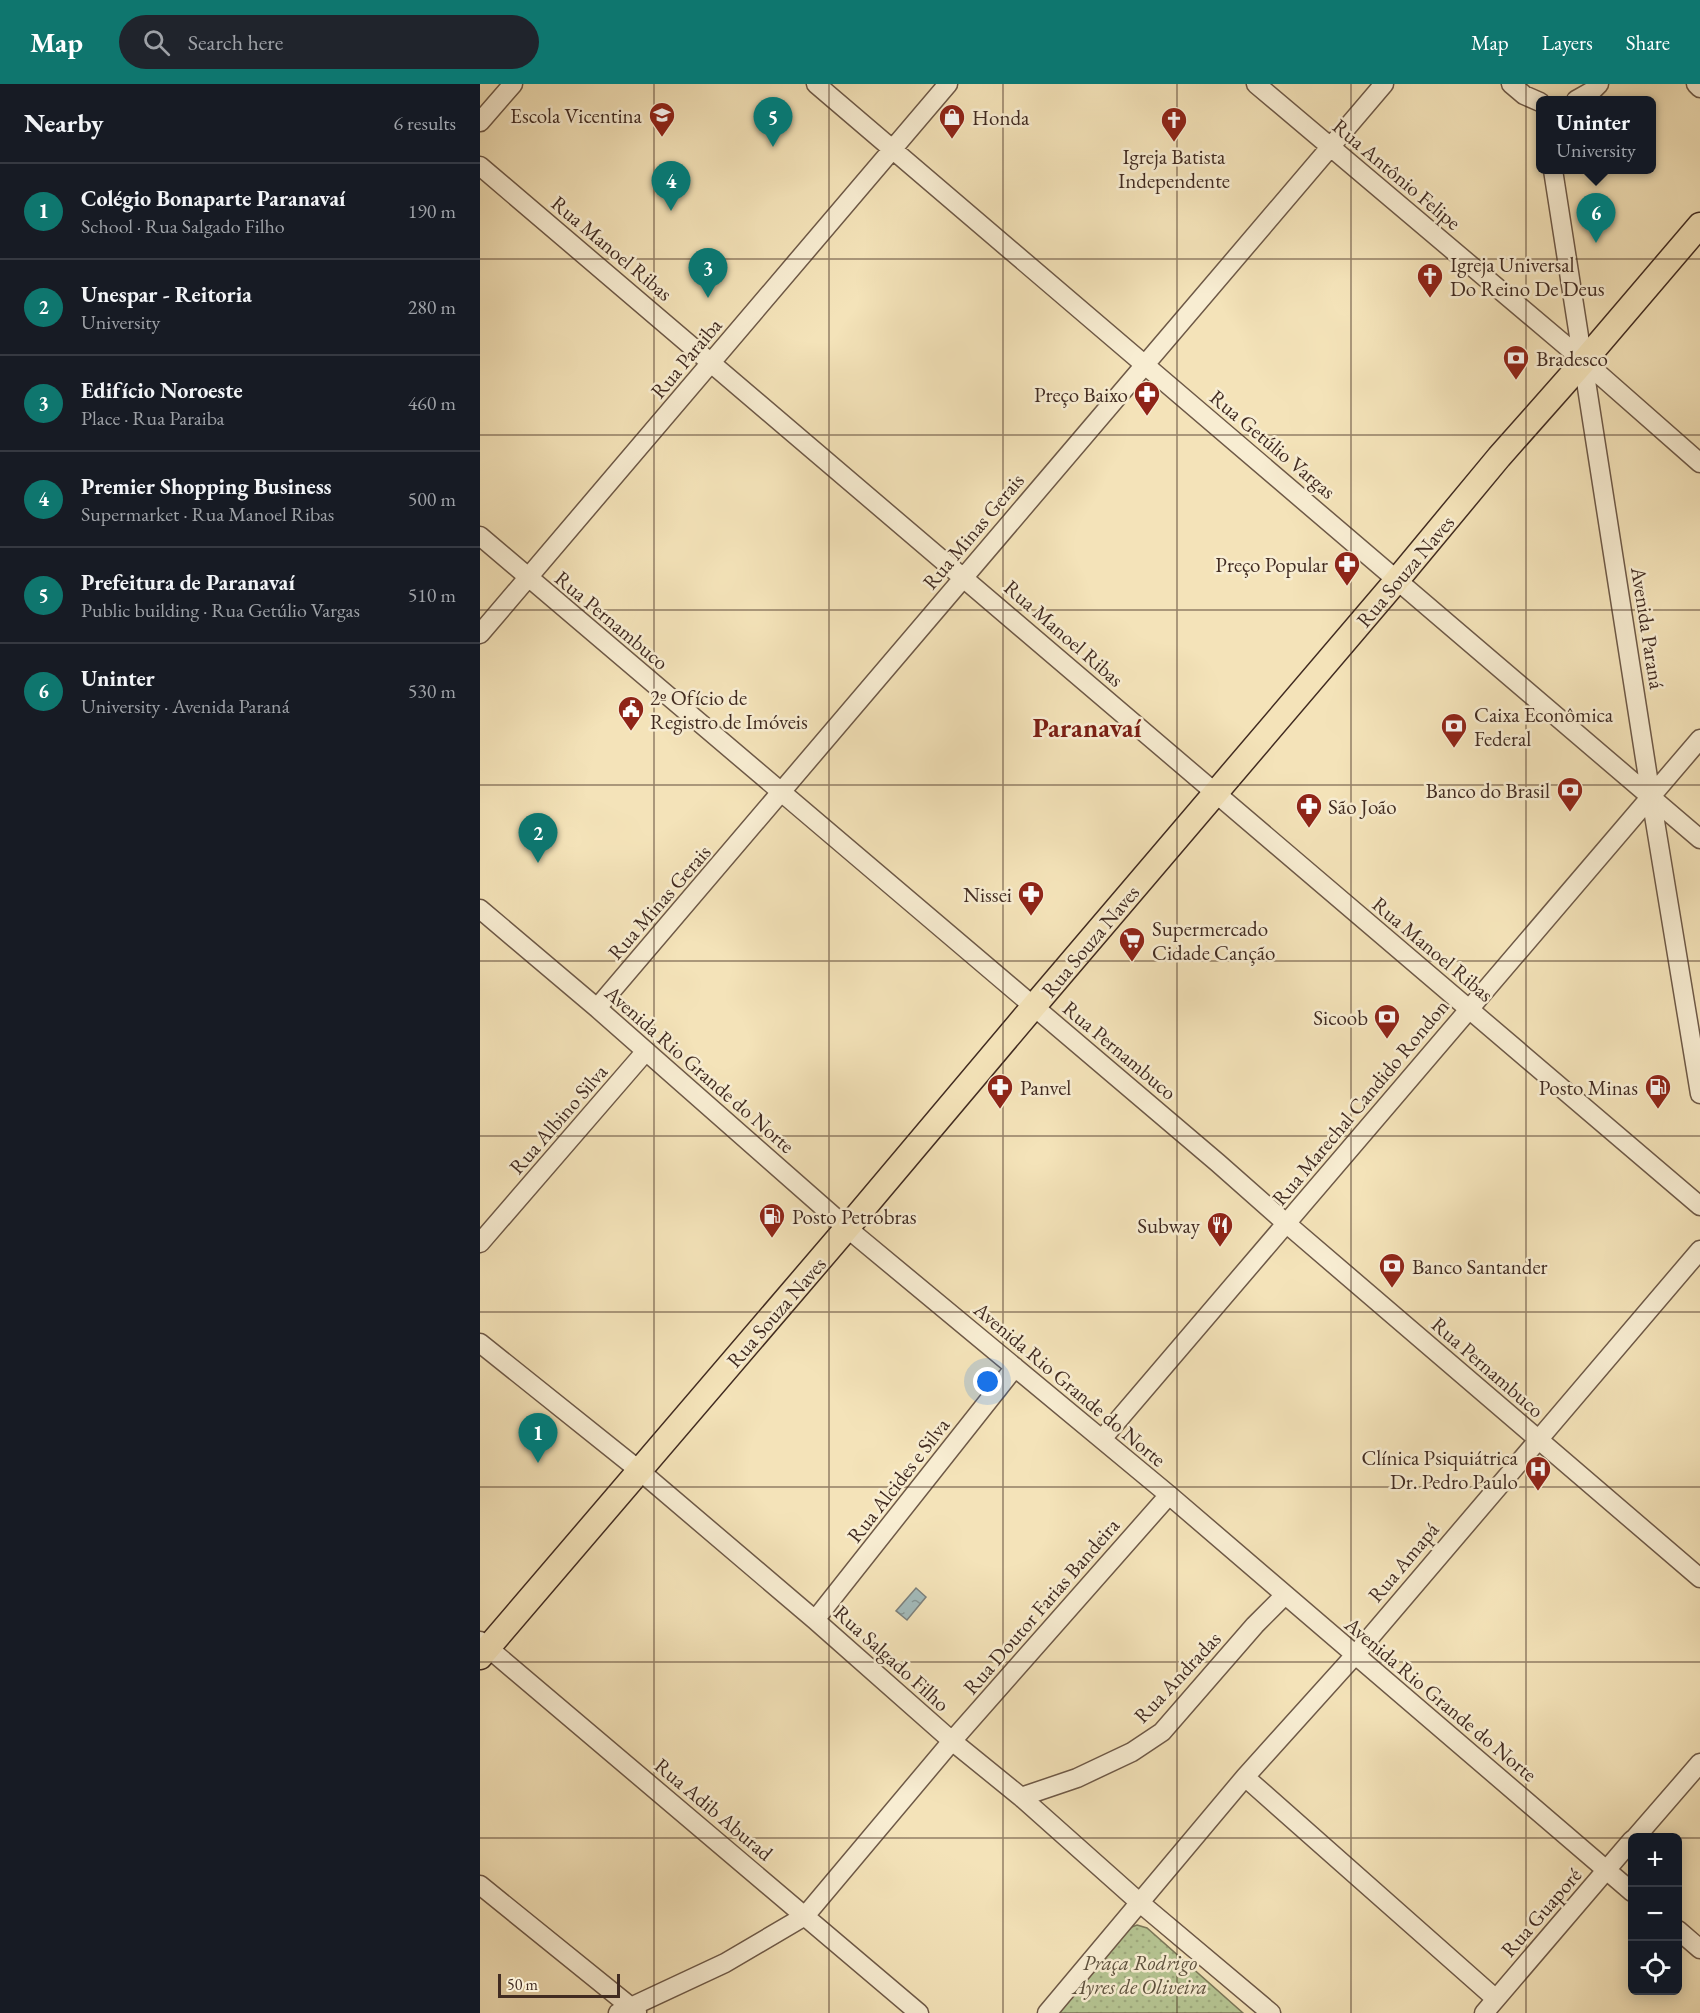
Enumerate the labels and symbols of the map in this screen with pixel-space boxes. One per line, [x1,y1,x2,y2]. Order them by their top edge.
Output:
pin: 5 [754,98,792,147]
school or university icon: Escola Vicentina [647,100,677,138]
place label: Escola Vicentina [510,102,643,129]
shop icon: Honda [937,102,967,140]
place label: Honda [972,104,1030,131]
church icon: Igreja Batista Independente [1159,105,1189,143]
street label: Rua Antônio Felipe [1327,112,1467,236]
place label: Igreja Batista Independente [1118,143,1230,194]
pin: 4 [652,162,690,211]
street label: Rua Manoel Ribas [546,189,678,307]
pin: 6 [1576,194,1616,243]
pin: 3 [688,248,728,298]
place label: Igreja Universal Do Reino De Deus [1450,251,1605,302]
church icon: Igreja Universal Do Reino De Deus [1415,261,1445,299]
street label: Rua Paraiba [645,312,728,404]
bank icon: Bradesco [1501,343,1531,381]
place label: Bradesco [1536,345,1608,372]
pharmacy icon: Preço Baixo [1132,379,1162,417]
place label: Preço Baixo [1034,381,1128,408]
street label: Rua Getúlio Vargas [1204,383,1342,505]
street label: Rua Minas Gerais [916,467,1030,595]
street label: Rua Souza Naves [1350,509,1460,633]
pharmacy icon: Preço Popular [1332,549,1362,587]
place label: Preço Popular [1215,551,1328,578]
street label: Rua Pernambuco [549,564,675,676]
street label: Avenida Paraná [1625,564,1671,692]
street label: Rua Manoel Ribas [999,574,1130,693]
place label: 2º Ofício de Registro de Imóveis [650,684,808,735]
public building icon: 2º Ofício de Registro de Imóveis [616,694,646,732]
place label: Caixa Econômica Federal [1474,701,1614,752]
district label: Paranavaí [1032,710,1142,745]
bank icon: Caixa Econômica Federal [1439,711,1469,749]
bank icon: Banco do Brasil [1555,775,1585,813]
place label: Banco do Brasil [1426,777,1550,804]
pharmacy icon: São João [1294,791,1324,829]
place label: São João [1328,793,1397,820]
pin: 2 [518,814,558,863]
street label: Rua Minas Gerais [602,839,717,965]
pharmacy icon: Nissei [1016,879,1046,917]
street label: Rua Souza Naves [1035,879,1145,1003]
place label: Nissei [963,881,1012,908]
street label: Rua Manoel Ribas [1367,890,1499,1008]
place label: Supermercado Cidade Canção [1152,915,1275,966]
supermarket icon: Supermercado Cidade Canção [1117,925,1147,963]
street label: Avenida Rio Grande do Norte [599,978,801,1159]
street label: Rua Marechal Candido Rondon [1266,993,1454,1211]
street label: Rua Pernambuco [1057,994,1183,1106]
bank icon: Sicoob [1372,1002,1402,1040]
place label: Sicoob [1313,1004,1368,1031]
street label: Rua Albino Silva [503,1058,614,1180]
pharmacy icon: Panvel [985,1072,1015,1110]
fuel station icon: Posto Minas [1643,1072,1673,1110]
place label: Panvel [1020,1074,1071,1101]
place label: Posto Minas [1539,1074,1638,1101]
fuel station icon: Posto Petrobras [757,1201,787,1239]
place label: Posto Petrobras [792,1203,917,1230]
restaurant icon: Subway [1205,1210,1235,1248]
place label: Subway [1137,1212,1201,1239]
street label: Rua Souza Naves [720,1251,832,1373]
bank icon: Banco Santander [1377,1251,1407,1289]
place label: Banco Santander [1412,1253,1548,1280]
street label: Avenida Rio Grande do Norte [968,1295,1172,1472]
street label: Rua Pernambuco [1426,1311,1550,1423]
your location [973,1367,1002,1396]
street label: Rua Alcides e Silva [841,1412,956,1548]
pin: 1 [518,1414,558,1463]
place label: Clínica Psiquiátrica Dr. Pedro Paulo [1361,1444,1519,1495]
hospital icon: Clínica Psiquiátrica Dr. Pedro Paulo [1523,1454,1553,1492]
street label: Rua Doutor Farias Bandeira [957,1512,1125,1700]
street label: Rua Amapá [1362,1516,1445,1608]
street label: Rua Salgado Filho [828,1599,956,1717]
street label: Avenida Rio Grande do Norte [1339,1610,1543,1787]
street label: Rua Andradas [1128,1625,1227,1729]
street label: Rua Adib Aburad [649,1752,779,1867]
street label: Rua Guaporé [1495,1862,1587,1962]
park label: Praça Rodrigo Ayres de Oliveira [1071,1949,1207,2000]
scale bar [498,1971,620,1998]

